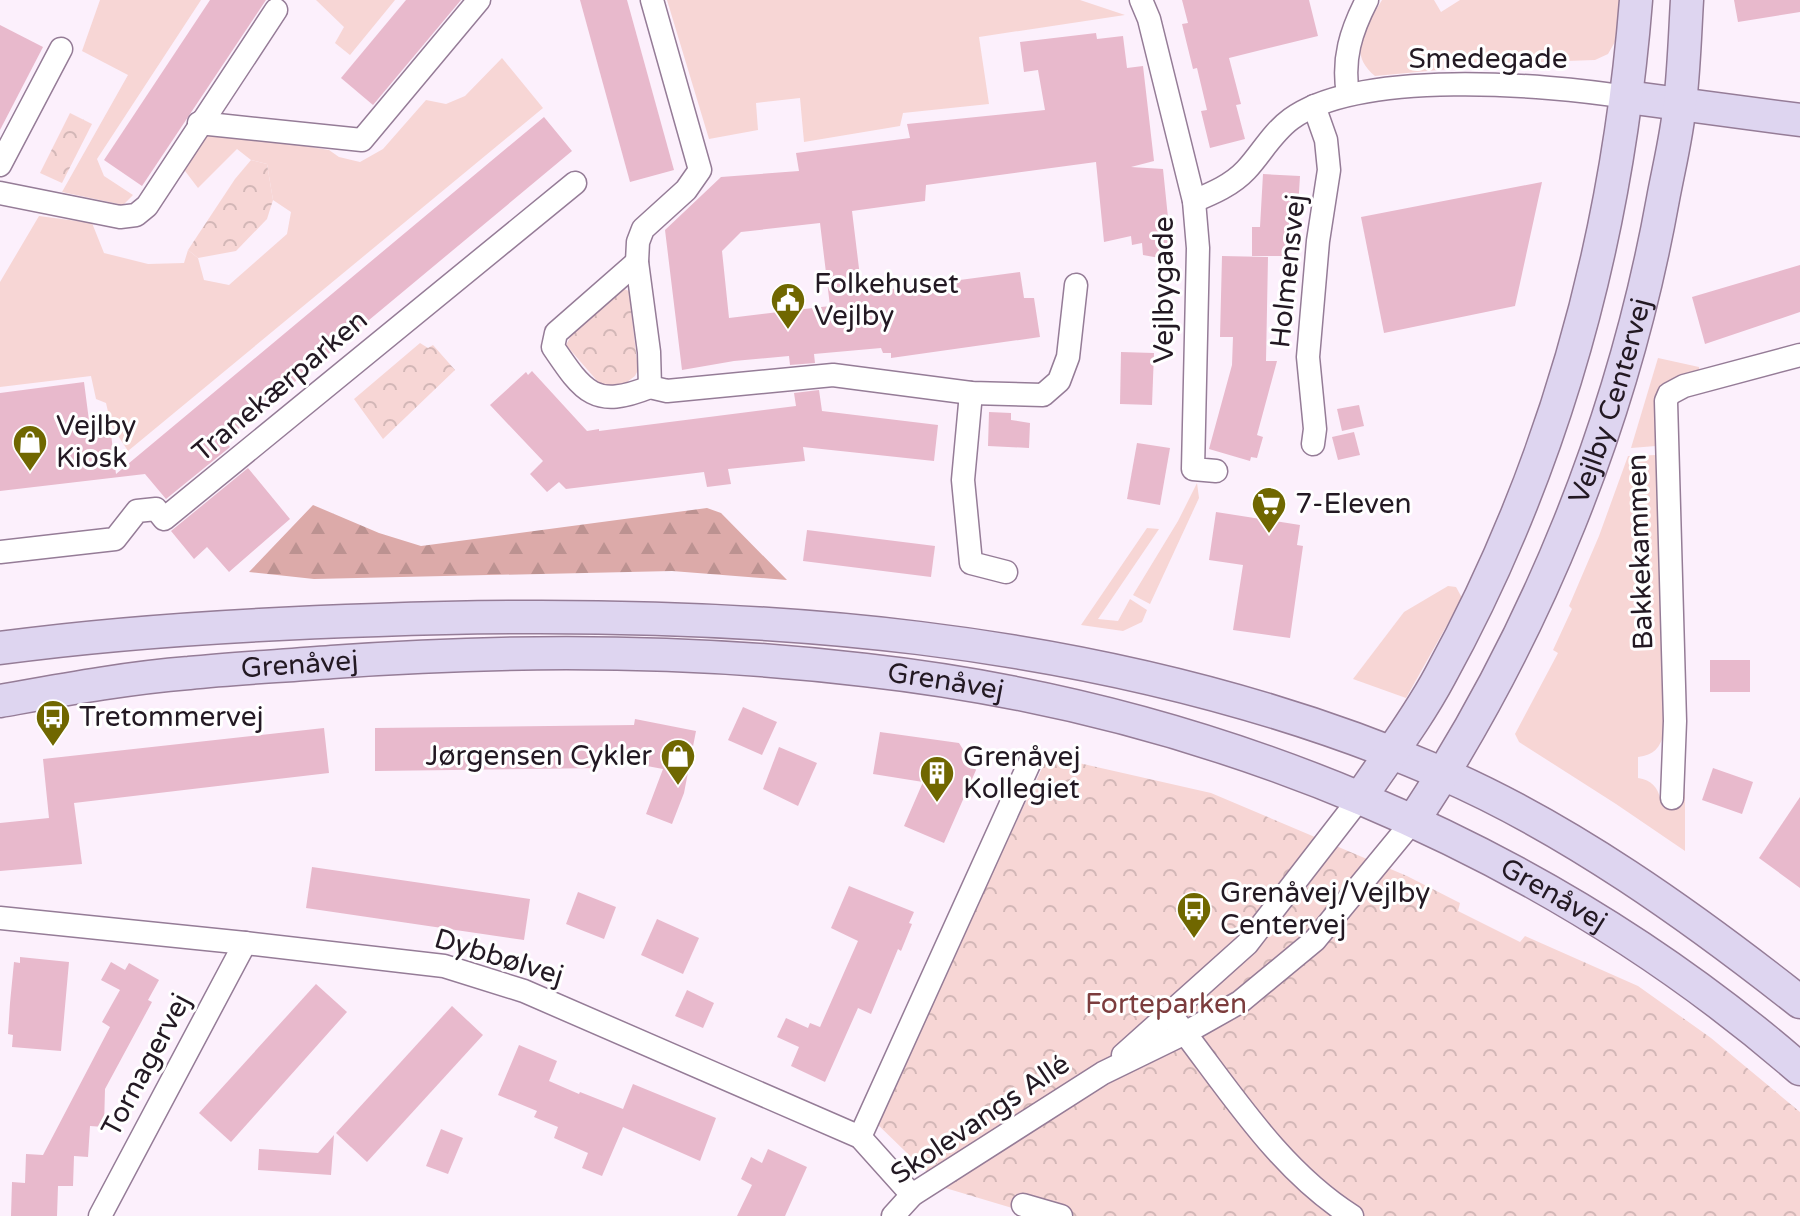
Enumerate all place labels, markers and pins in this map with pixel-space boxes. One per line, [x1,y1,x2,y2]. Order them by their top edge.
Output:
place label: Folkehuset Vejlby [814,267,959,333]
public building icon: Folkehuset Vejlby [769,281,807,331]
place label: Vejlby Kiosk [56,409,136,475]
shop icon: Vejlby Kiosk [11,423,49,473]
supermarket icon: 7-Eleven [1250,485,1288,535]
place label: 7-Eleven [1295,487,1412,521]
bus stop icon: Tretommervej [34,698,72,748]
place label: Tretommervej [79,700,264,734]
shop icon: Jørgensen Cykler [659,737,697,787]
place label: Jørgensen Cykler [426,739,652,773]
place label: Grenåvej Kollegiet [963,740,1081,806]
building icon: Grenåvej Kollegiet [918,754,956,804]
place label: Grenåvej/Vejlby Centervej [1220,876,1430,942]
bus stop icon: Grenåvej/Vejlby Centervej [1175,890,1213,940]

